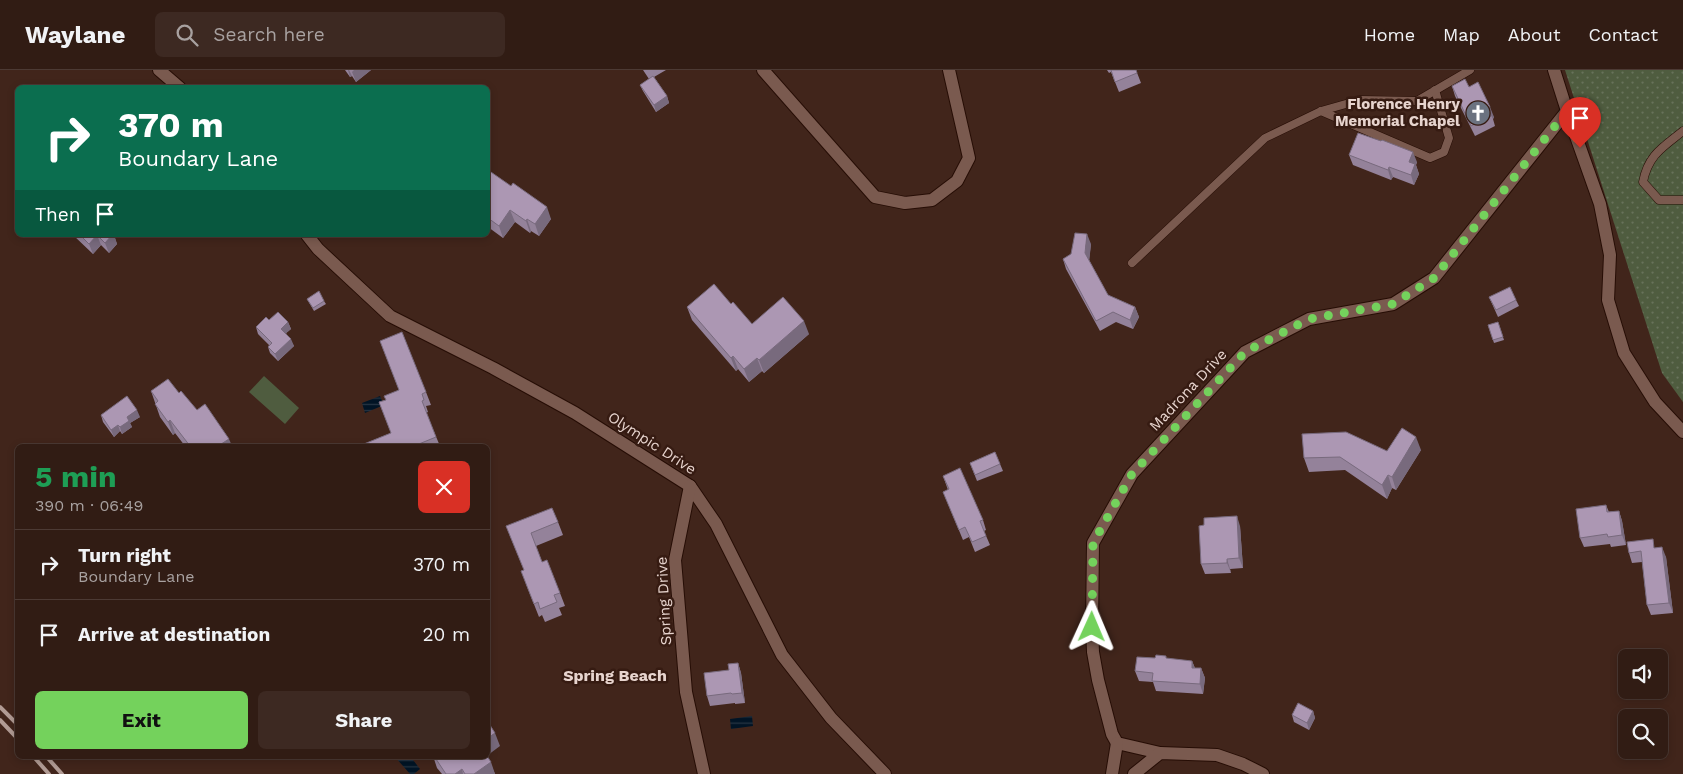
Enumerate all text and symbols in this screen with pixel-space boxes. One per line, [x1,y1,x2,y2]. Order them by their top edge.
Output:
search box [155,12,505,57]
text: Waylane [25,21,125,49]
icon: search [173,21,201,49]
text: Search here [213,23,325,46]
text: Home [1364,24,1415,45]
text: Map [1443,24,1480,45]
text: About [1508,24,1560,45]
text: Contact [1588,24,1658,45]
place label: Florence Henry Memorial Chapel [1335,95,1461,130]
pin [1559,97,1601,148]
church icon: Florence Henry Memorial Chapel [1465,100,1491,126]
text: 370 m [118,104,224,146]
icon: arrive [1566,104,1594,132]
icon: right [35,105,100,170]
text: Boundary Lane [118,146,278,171]
icon: arrive [91,200,119,228]
text: Then [35,203,81,226]
street label: Madrona Drive [1145,345,1231,435]
street label: Olympic Drive [604,408,700,478]
text: 5 min [35,459,117,494]
button: close [418,461,470,513]
text: 390 m · 06:49 [35,496,143,515]
text: Turn right [78,544,171,567]
icon: right [35,551,63,579]
text: 370 m [413,553,470,576]
street label: Spring Drive [653,556,675,646]
text: Boundary Lane [78,567,195,586]
position arrow [1065,600,1117,652]
icon: arrive [35,621,63,649]
text: Arrive at destination [78,623,270,646]
text: 20 m [423,623,470,646]
map controls [1618,649,1668,759]
button: sound [1618,649,1668,699]
district label: Spring Beach [563,666,667,685]
button: Exit [35,691,248,749]
button: Share [258,691,470,749]
button: search [1618,709,1668,759]

